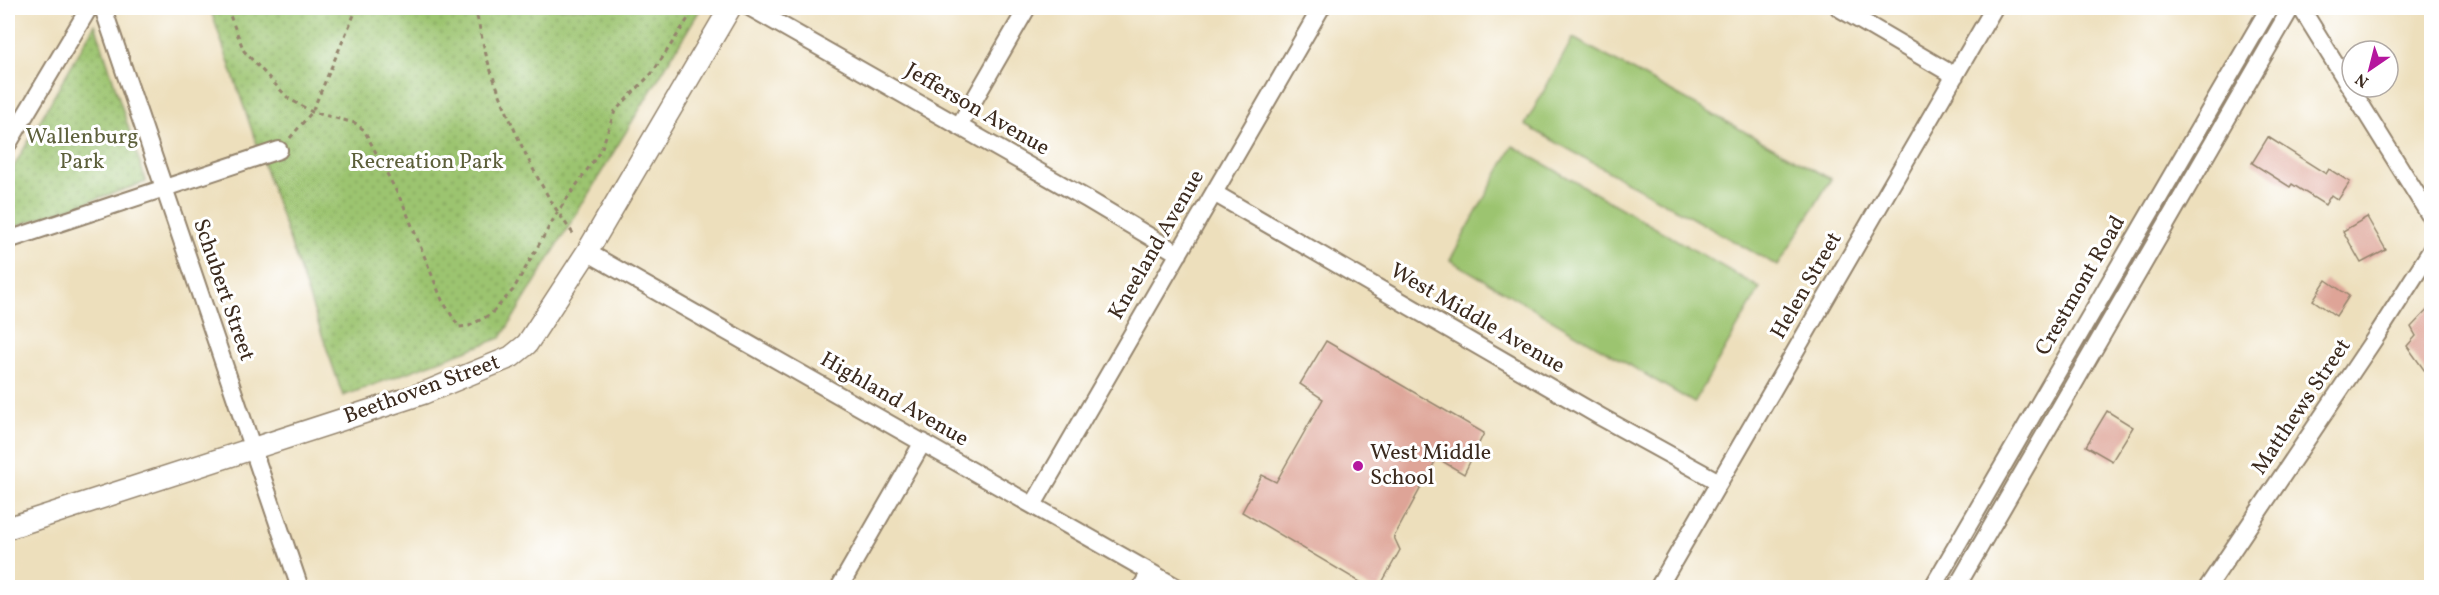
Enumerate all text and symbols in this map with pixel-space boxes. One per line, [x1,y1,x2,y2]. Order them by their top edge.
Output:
north arrow [2340,39,2400,99]
street label: Jefferson Avenue [899,56,1055,164]
text: N [2351,67,2374,92]
park label: Wallenburg Park [25,122,139,178]
park label: Recreation Park [350,147,504,178]
street label: Kneeland Avenue [1101,164,1213,326]
street label: Crestmont Road [2028,210,2134,362]
street label: Schubert Street [184,215,262,365]
street label: Helen Street [1764,226,1850,345]
street label: West Middle Avenue [1384,256,1570,382]
street label: Matthews Street [2245,333,2359,481]
street label: Highland Avenue [814,345,974,455]
street label: Beethoven Street [340,347,505,433]
place label: West Middle School [1370,438,1491,494]
marker: West Middle School [1351,459,1365,473]

